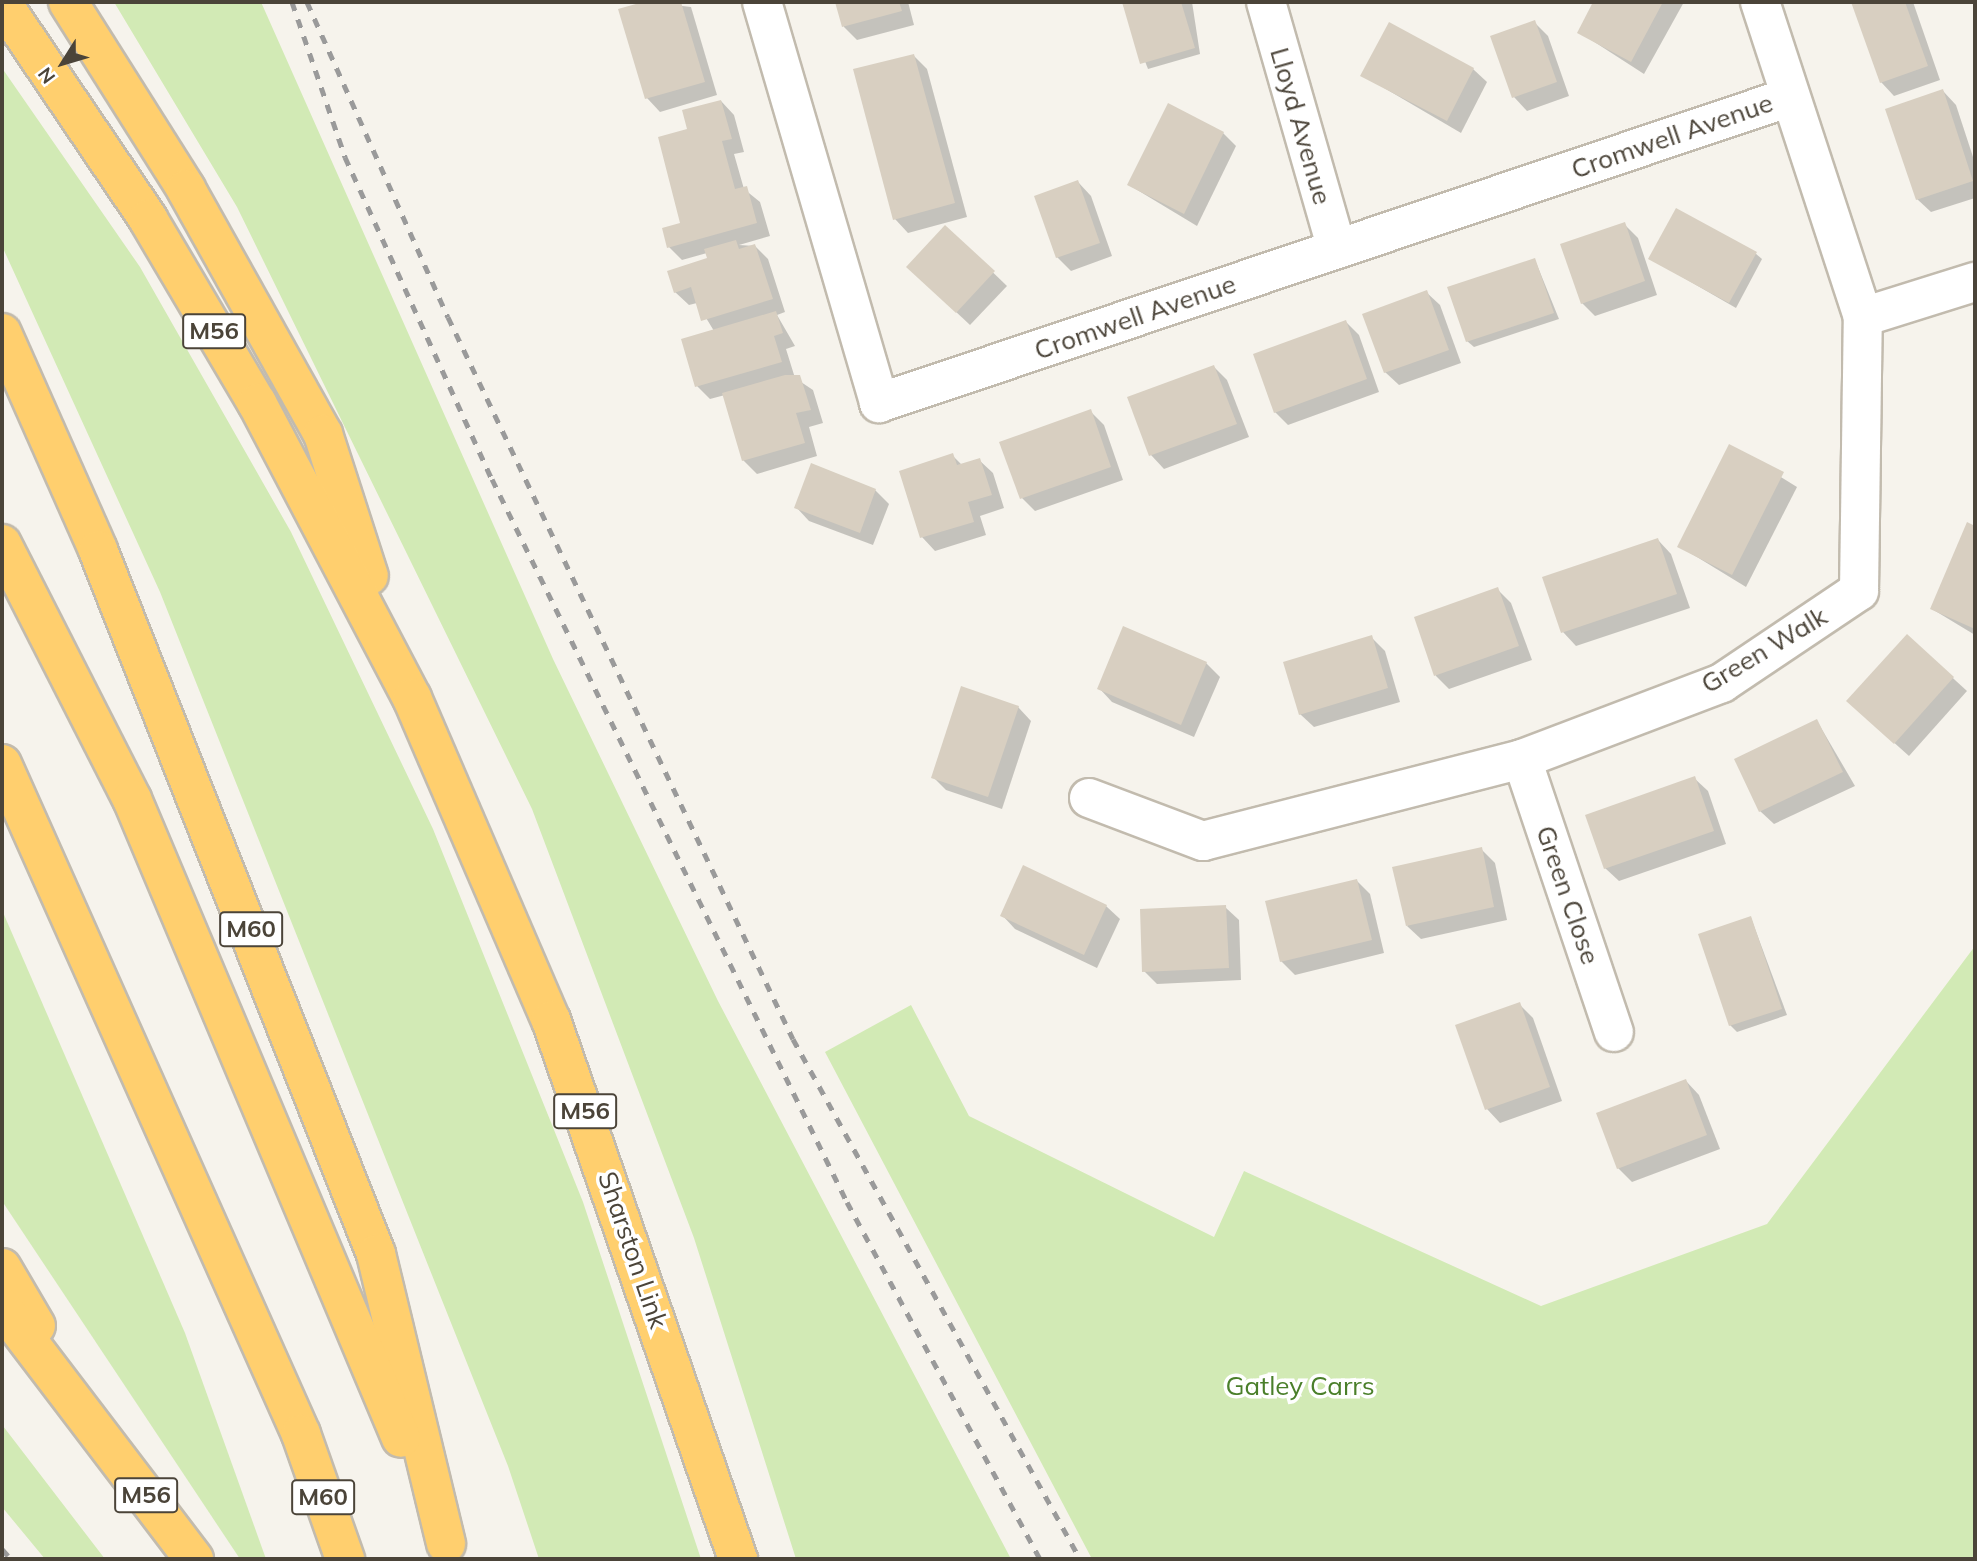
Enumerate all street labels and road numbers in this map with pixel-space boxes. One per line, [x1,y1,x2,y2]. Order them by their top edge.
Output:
street label: Lloyd Avenue [1264,44,1338,208]
street label: Cromwell Avenue [1567,87,1777,185]
street label: Cromwell Avenue [1030,268,1240,366]
road number: M56 [181,310,247,352]
street label: Green Walk [1695,600,1833,700]
street label: Green Close [1530,822,1606,968]
road number: M60 [218,909,284,950]
road number: M56 [552,1091,618,1132]
street label: Sharston Link [592,1167,674,1333]
road number: M56 [113,1475,179,1516]
road number: M60 [290,1476,356,1518]

